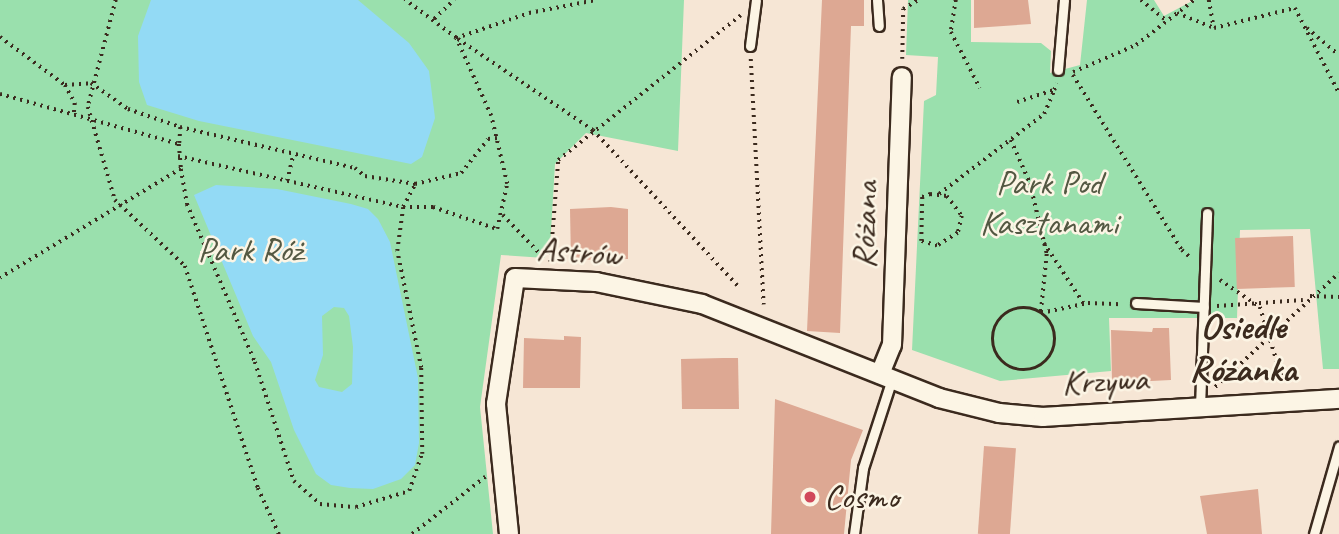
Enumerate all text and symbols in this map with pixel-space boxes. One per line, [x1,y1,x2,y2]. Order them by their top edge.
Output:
park label: Park Pod Kasztanami [980,162,1118,244]
street label: Różana [842,181,888,269]
street label: Astrów [535,227,623,277]
park label: Park Róż [197,229,303,271]
district label: Osiedle Różanka [1189,305,1297,392]
street label: Krzywa [1061,358,1149,404]
place label: Cosmo [824,476,899,518]
marker: Cosmo [802,489,818,505]

